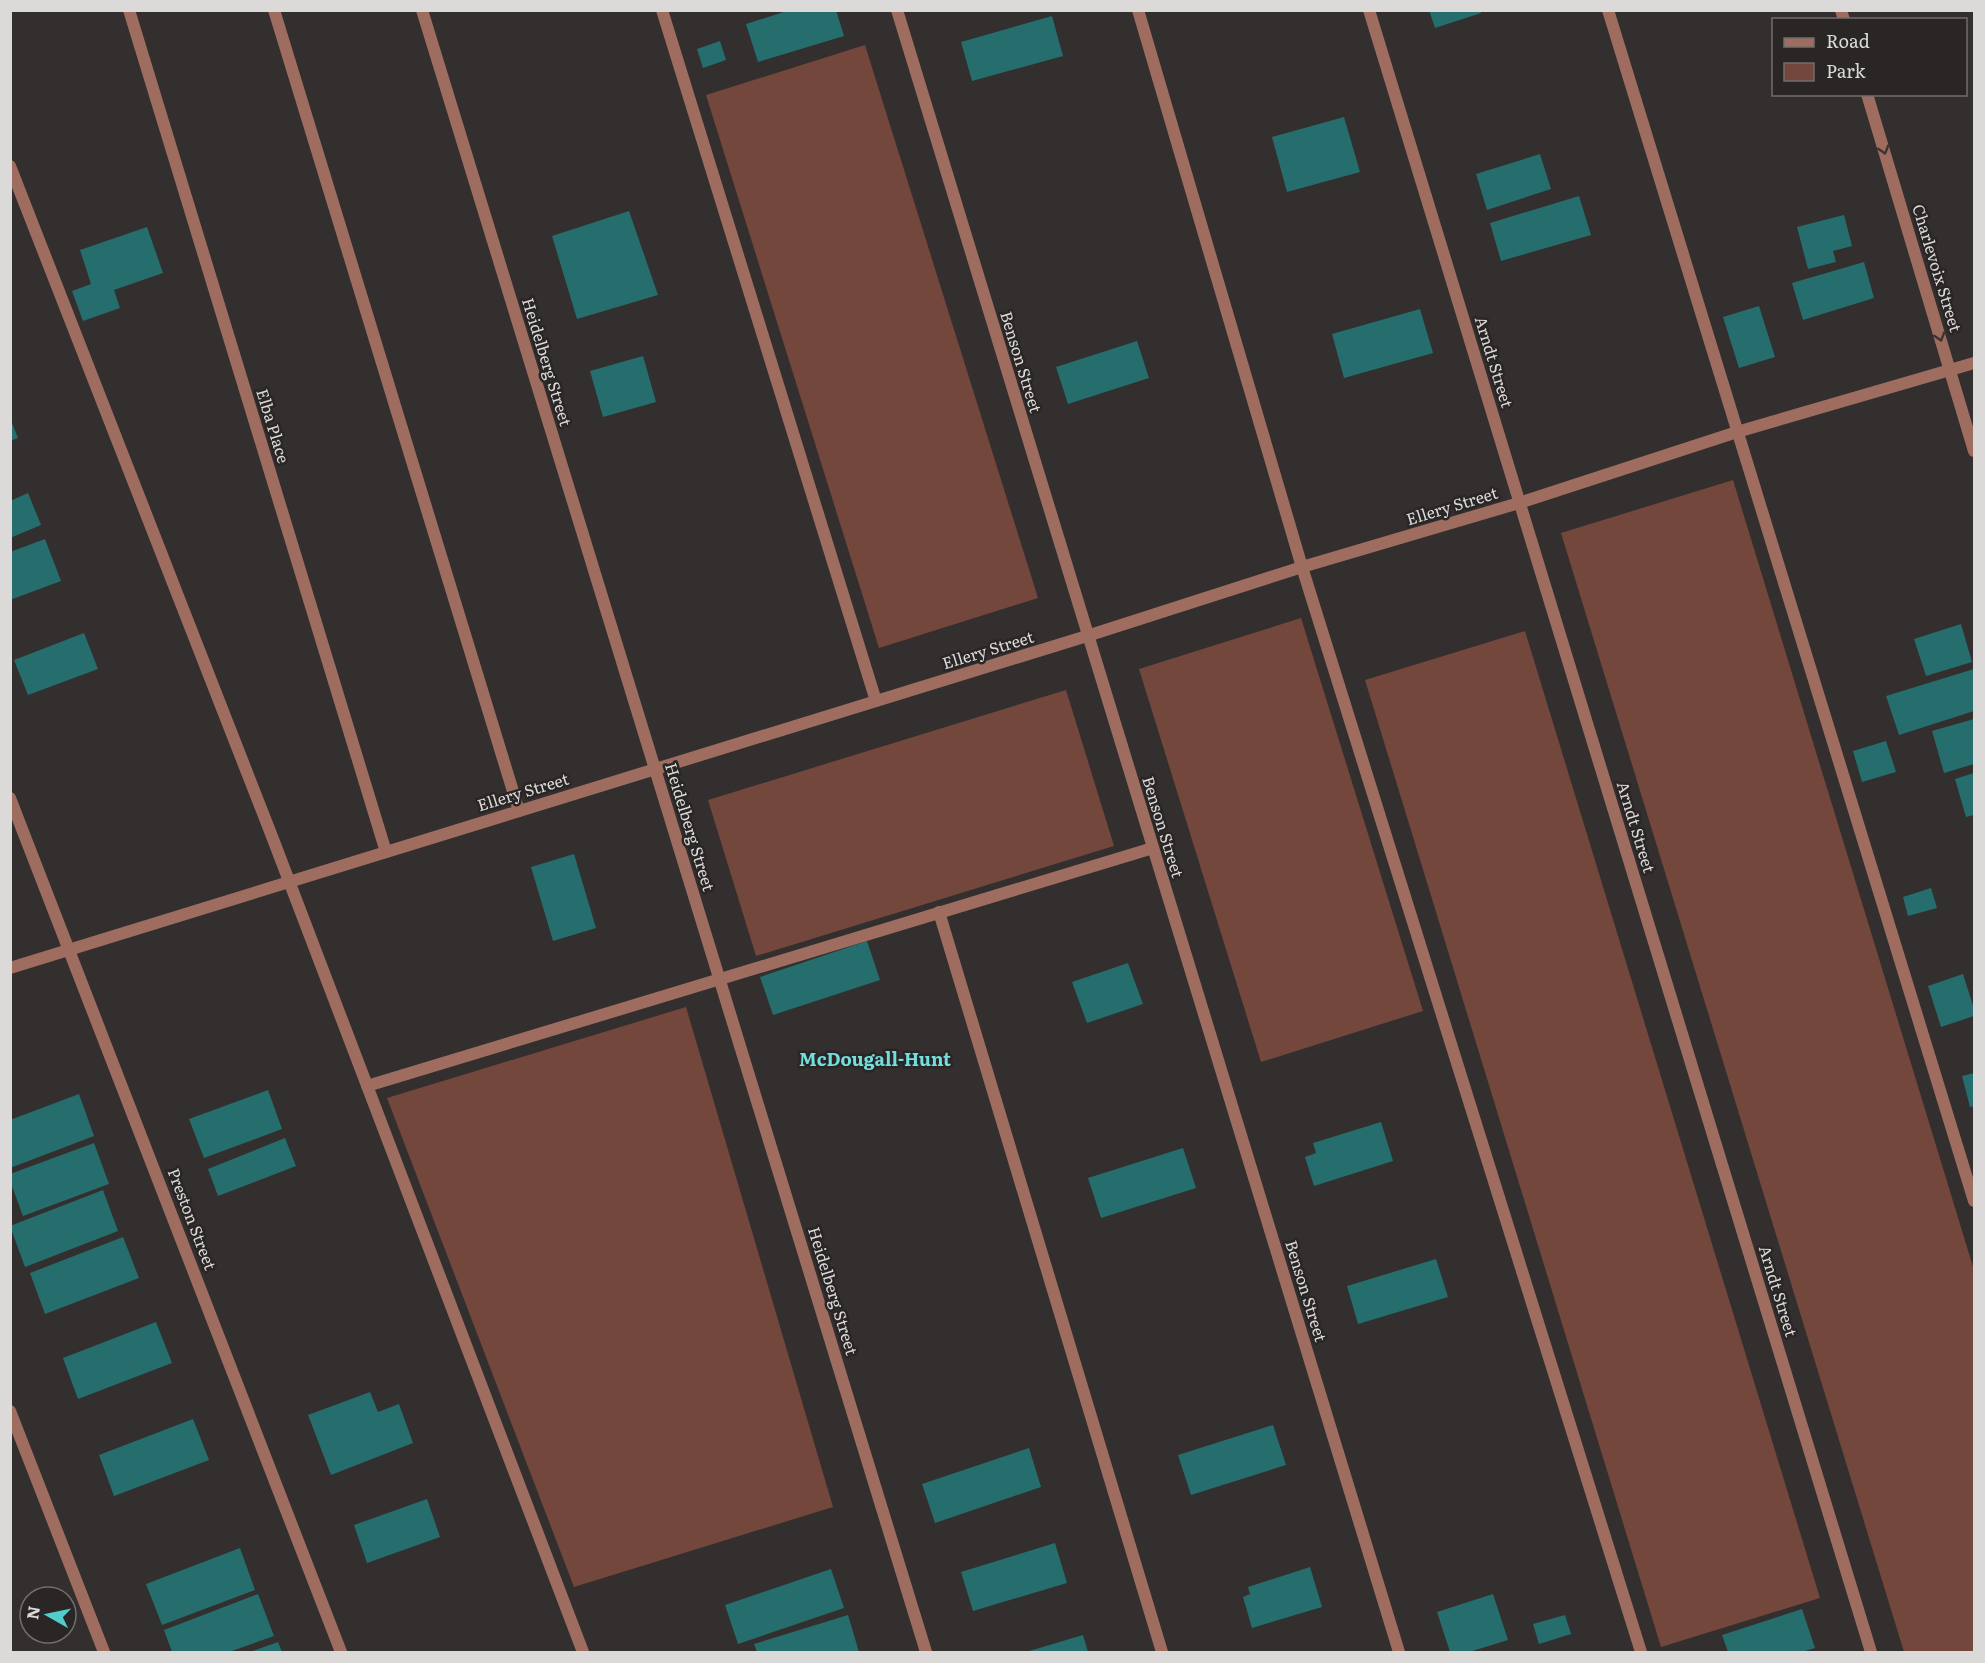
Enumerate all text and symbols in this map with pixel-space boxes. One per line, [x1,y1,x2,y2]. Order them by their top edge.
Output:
legend [1772,18,1967,96]
text: Road [1826,27,1870,54]
text: Park [1826,57,1867,84]
one-way arrow [1877,144,1889,155]
street label: Charlevoix Street [1907,201,1969,335]
street label: Heidelberg Street [517,294,579,429]
street label: Benson Street [995,308,1049,416]
street label: Arndt Street [1470,313,1520,411]
one-way arrow [1933,331,1945,342]
street label: Elba Place [251,386,297,466]
street label: Ellery Street [1403,480,1501,530]
street label: Ellery Street [939,624,1037,674]
street label: Heidelberg Street [660,759,722,894]
street label: Ellery Street [474,766,572,816]
street label: Benson Street [1137,773,1191,881]
street label: Arndt Street [1612,778,1662,876]
district label: McDougall-Hunt [799,1045,951,1072]
street label: Preston Street [162,1164,224,1274]
street label: Heidelberg Street [803,1223,865,1358]
street label: Benson Street [1280,1237,1334,1345]
street label: Arndt Street [1754,1242,1804,1340]
north arrow [18,1585,78,1645]
text: N [19,1604,45,1621]

